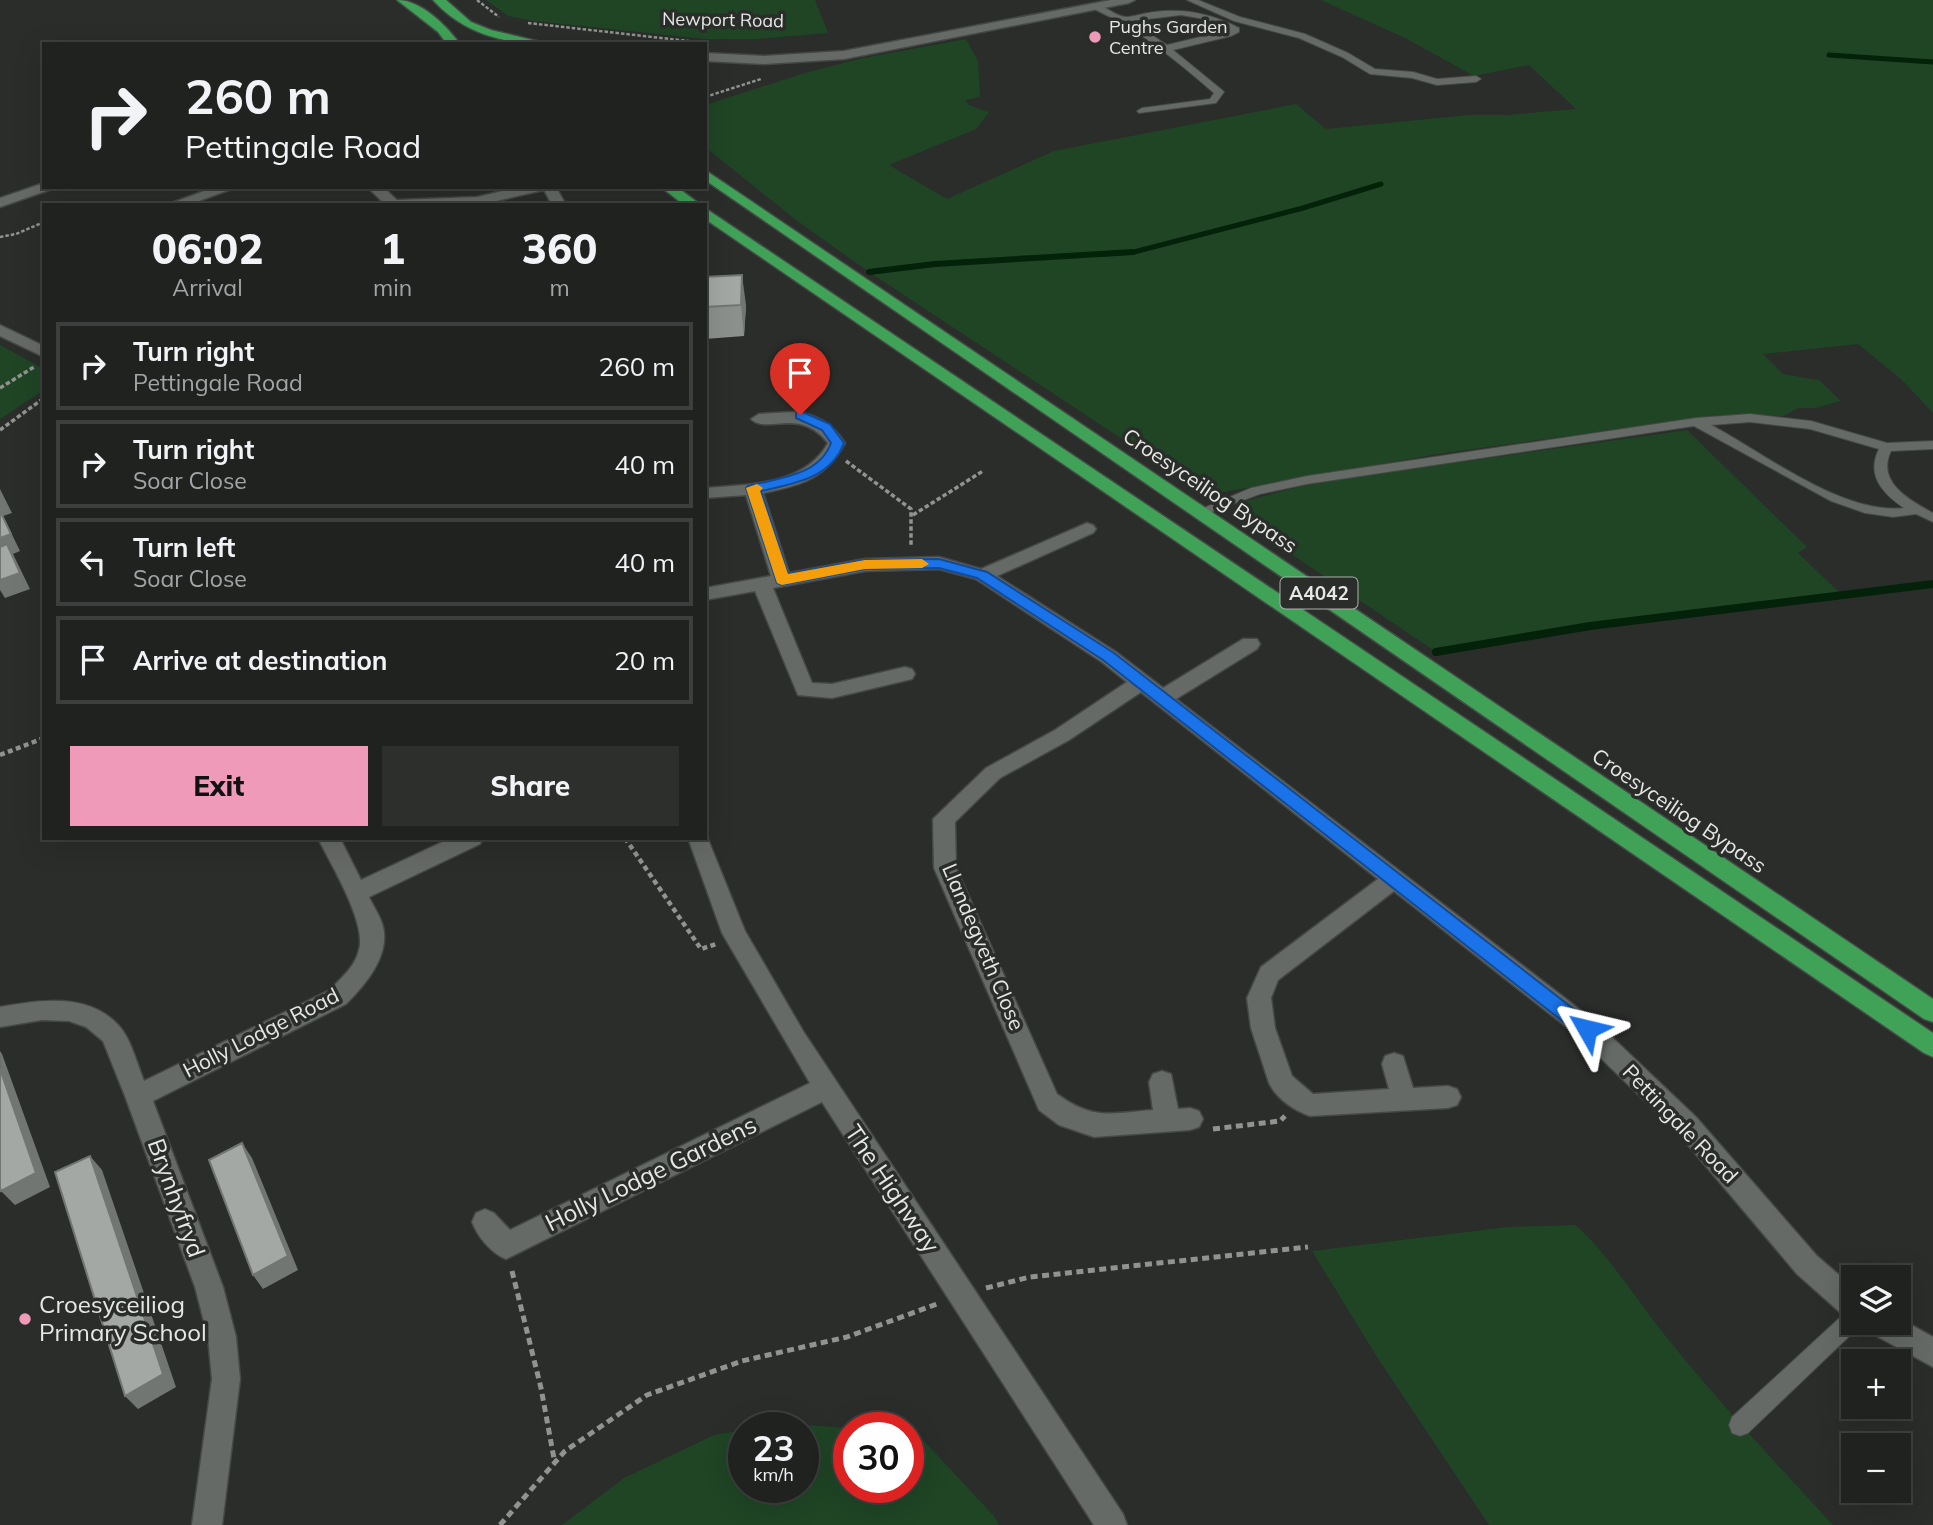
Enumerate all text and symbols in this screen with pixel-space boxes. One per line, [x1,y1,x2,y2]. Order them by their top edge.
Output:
street label: Newport Road [662,7,784,32]
place label: Pughs Garden Centre [1109,15,1228,59]
marker: Pughs Garden Centre [1087,29,1103,45]
text: 260 m [185,65,331,126]
icon: right [70,70,161,161]
text: Pettingale Road [185,126,421,166]
text: 06:02 [152,222,263,275]
text: 1 [380,222,405,275]
text: 360 [522,222,597,275]
text: Arrival [172,273,243,302]
text: min [373,273,412,302]
text: m [549,273,570,302]
text: Turn right [133,335,254,368]
pin [770,343,830,415]
icon: right [74,347,112,385]
text: 260 m [599,350,675,383]
icon: arrive [781,354,819,392]
text: Pettingale Road [133,368,303,397]
street label: Croesyceiliog Bypass [1118,422,1303,558]
text: Turn right [133,433,254,466]
icon: right [74,445,112,483]
text: 40 m [614,448,675,481]
text: Soar Close [133,466,247,495]
text: Turn left [133,531,235,564]
icon: left [74,543,112,581]
text: 40 m [614,546,675,579]
text: Soar Close [133,564,247,593]
road number: A4042 [1280,578,1358,608]
icon: arrive [74,641,112,679]
text: Arrive at destination [133,644,388,677]
text: 20 m [614,644,675,677]
street label: Croesyceiliog Bypass [1587,742,1772,878]
button: Exit [70,746,368,826]
button: Share [382,746,679,826]
street label: Llandegveth Close [937,859,1031,1034]
street label: Holly Lodge Road [178,982,343,1083]
position arrow [1550,992,1624,1066]
street label: Pettingale Road [1618,1059,1744,1188]
street label: Holly Lodge Gardens [540,1109,761,1237]
street label: The Highway [839,1119,947,1258]
street label: Brynhyfryd [142,1134,212,1261]
map controls [1841,1265,1911,1503]
button: layers [1841,1265,1911,1335]
place label: Croesyceiliog Primary School [39,1289,207,1347]
marker: Croesyceiliog Primary School [17,1311,33,1327]
button: + [1841,1349,1911,1419]
speed limit sign: 30 [833,1412,924,1503]
text: 23 [752,1426,795,1470]
button: − [1841,1433,1911,1503]
text: km/h [753,1463,794,1486]

